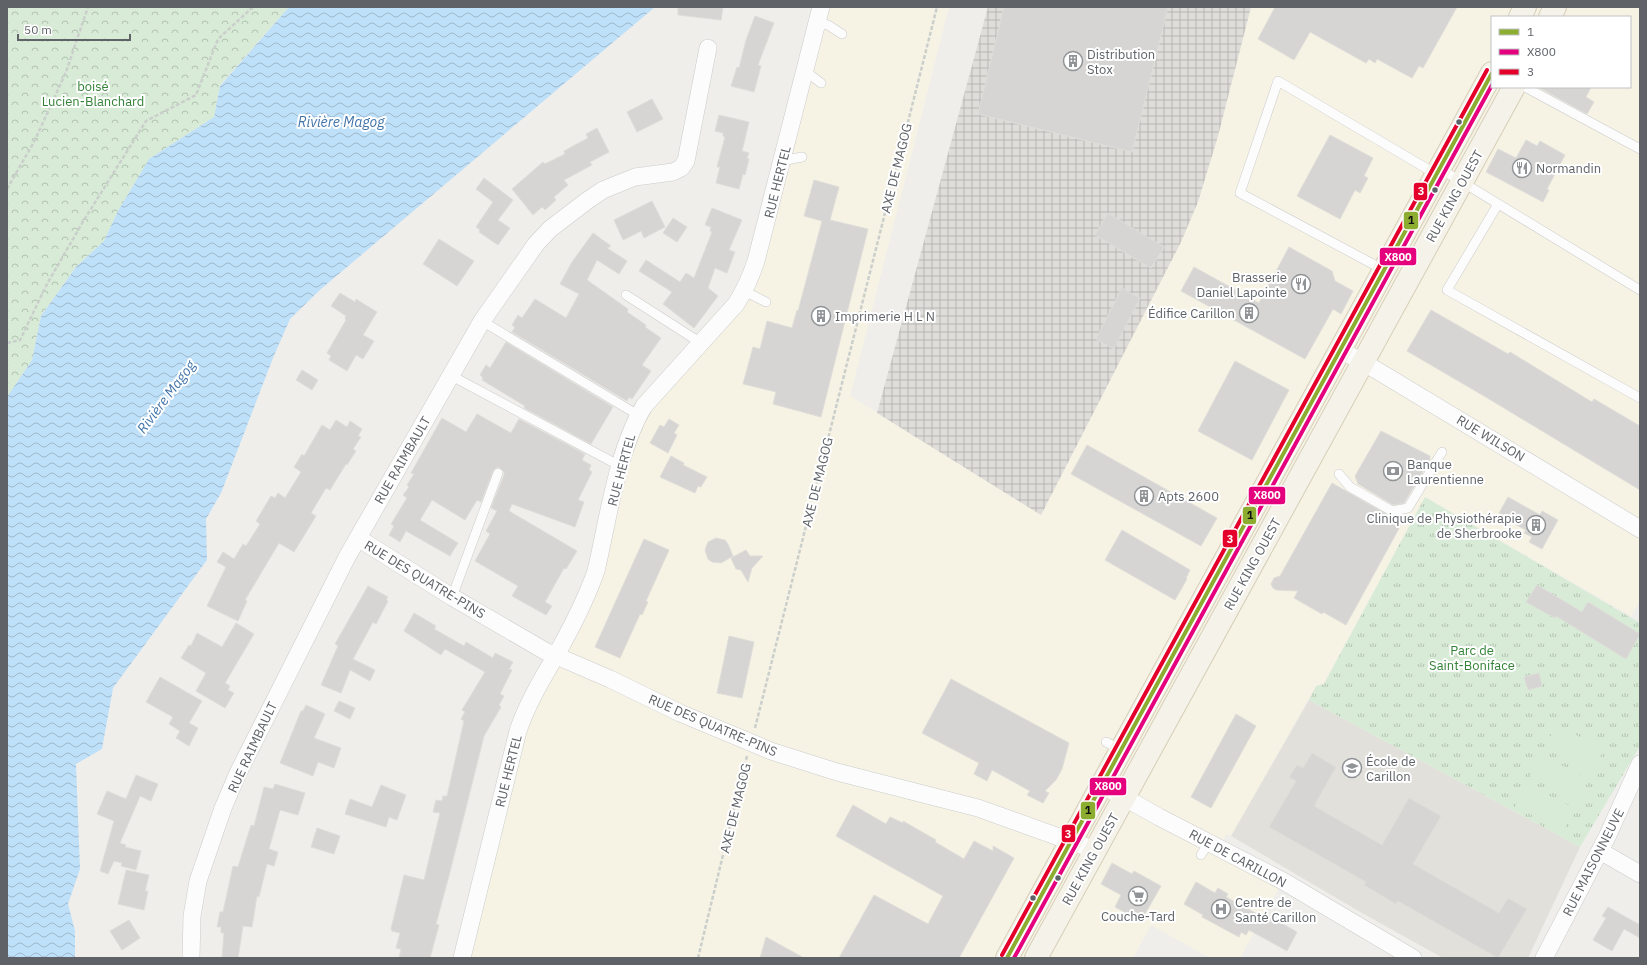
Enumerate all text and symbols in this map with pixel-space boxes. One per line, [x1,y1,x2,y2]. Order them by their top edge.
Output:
scale bar [18,16,130,42]
legend [1491,16,1631,88]
text: 50 m [24,22,52,37]
text: 1 [1527,24,1534,39]
text: X800 [1527,44,1556,59]
place label: Distribution Stox [1087,46,1155,78]
building icon: Distribution Stox [1062,50,1084,72]
text: 3 [1527,64,1534,79]
park label: boisé Lucien-Blanchard [42,78,144,110]
water label: Rivière Magog [298,113,385,131]
unlabelled marker [1454,117,1464,127]
street label: AXE DE MAGOG [877,121,916,215]
street label: RUE HERTEL [760,144,795,220]
street label: RUE KING OUEST [1422,147,1487,245]
restaurant icon: Normandin [1511,157,1533,179]
place label: Normandin [1536,160,1601,177]
line badge: 3 [1413,182,1428,201]
text: 3 [1418,184,1424,198]
unlabelled marker [1430,185,1440,195]
line badge: 1 [1403,211,1419,230]
text: 1 [1408,213,1415,227]
line badge: X800 [1379,247,1417,266]
text: X800 [1384,250,1412,264]
place label: Brasserie Daniel Lapointe [1196,269,1287,301]
restaurant icon: Brasserie Daniel Lapointe [1290,273,1312,295]
building icon: Édifice Carillon [1238,302,1260,324]
building icon: Imprimerie H L N [810,305,832,327]
place label: Édifice Carillon [1148,305,1235,322]
place label: Imprimerie H L N [835,308,935,325]
water label: Rivière Magog [133,356,200,437]
street label: RUE WILSON [1453,411,1528,466]
street label: RUE RAIMBAULT [370,413,435,507]
street label: RUE HERTEL [604,432,639,508]
street label: AXE DE MAGOG [798,435,837,529]
place label: Banque Laurentienne [1407,456,1484,488]
bank icon: Banque Laurentienne [1382,460,1404,482]
building icon: Apts 2600 [1133,485,1155,507]
line badge: X800 [1248,486,1286,505]
place label: Apts 2600 [1158,488,1219,505]
text: X800 [1253,488,1281,502]
line badge: 1 [1242,506,1257,525]
text: 1 [1247,508,1254,522]
place label: Clinique de Physiothérapie de Sherbrooke [1367,510,1522,542]
building icon: Clinique de Physiothérapie de Sherbrooke [1525,514,1547,536]
street label: RUE KING OUEST [1220,515,1285,613]
line badge: 3 [1222,529,1238,548]
text: 3 [1227,532,1233,546]
street label: RUE DES QUATRE-PINS [361,537,488,622]
park label: Parc de Saint-Boniface [1429,642,1515,674]
street label: RUE DES QUATRE-PINS [646,691,780,760]
street label: RUE RAIMBAULT [224,699,281,795]
street label: RUE HERTEL [491,733,526,809]
place label: École de Carillon [1366,753,1416,785]
school or university icon: École de Carillon [1341,757,1363,779]
street label: AXE DE MAGOG [716,761,755,855]
line badge: X800 [1089,777,1127,796]
text: X800 [1094,779,1122,793]
line badge: 1 [1080,801,1096,820]
text: 1 [1085,803,1092,817]
street label: RUE MAISONNEUVE [1559,805,1628,919]
street label: RUE KING OUEST [1058,810,1123,908]
line badge: 3 [1061,824,1076,843]
street label: RUE DE CARILLON [1186,826,1289,891]
text: 3 [1065,827,1071,841]
unlabelled marker [1053,873,1063,883]
supermarket icon: Couche-Tard [1127,885,1149,907]
unlabelled marker [1028,893,1038,903]
place label: Centre de Santé Carillon [1235,894,1316,926]
hospital icon: Centre de Santé Carillon [1210,898,1232,920]
place label: Couche-Tard [1101,908,1175,925]

